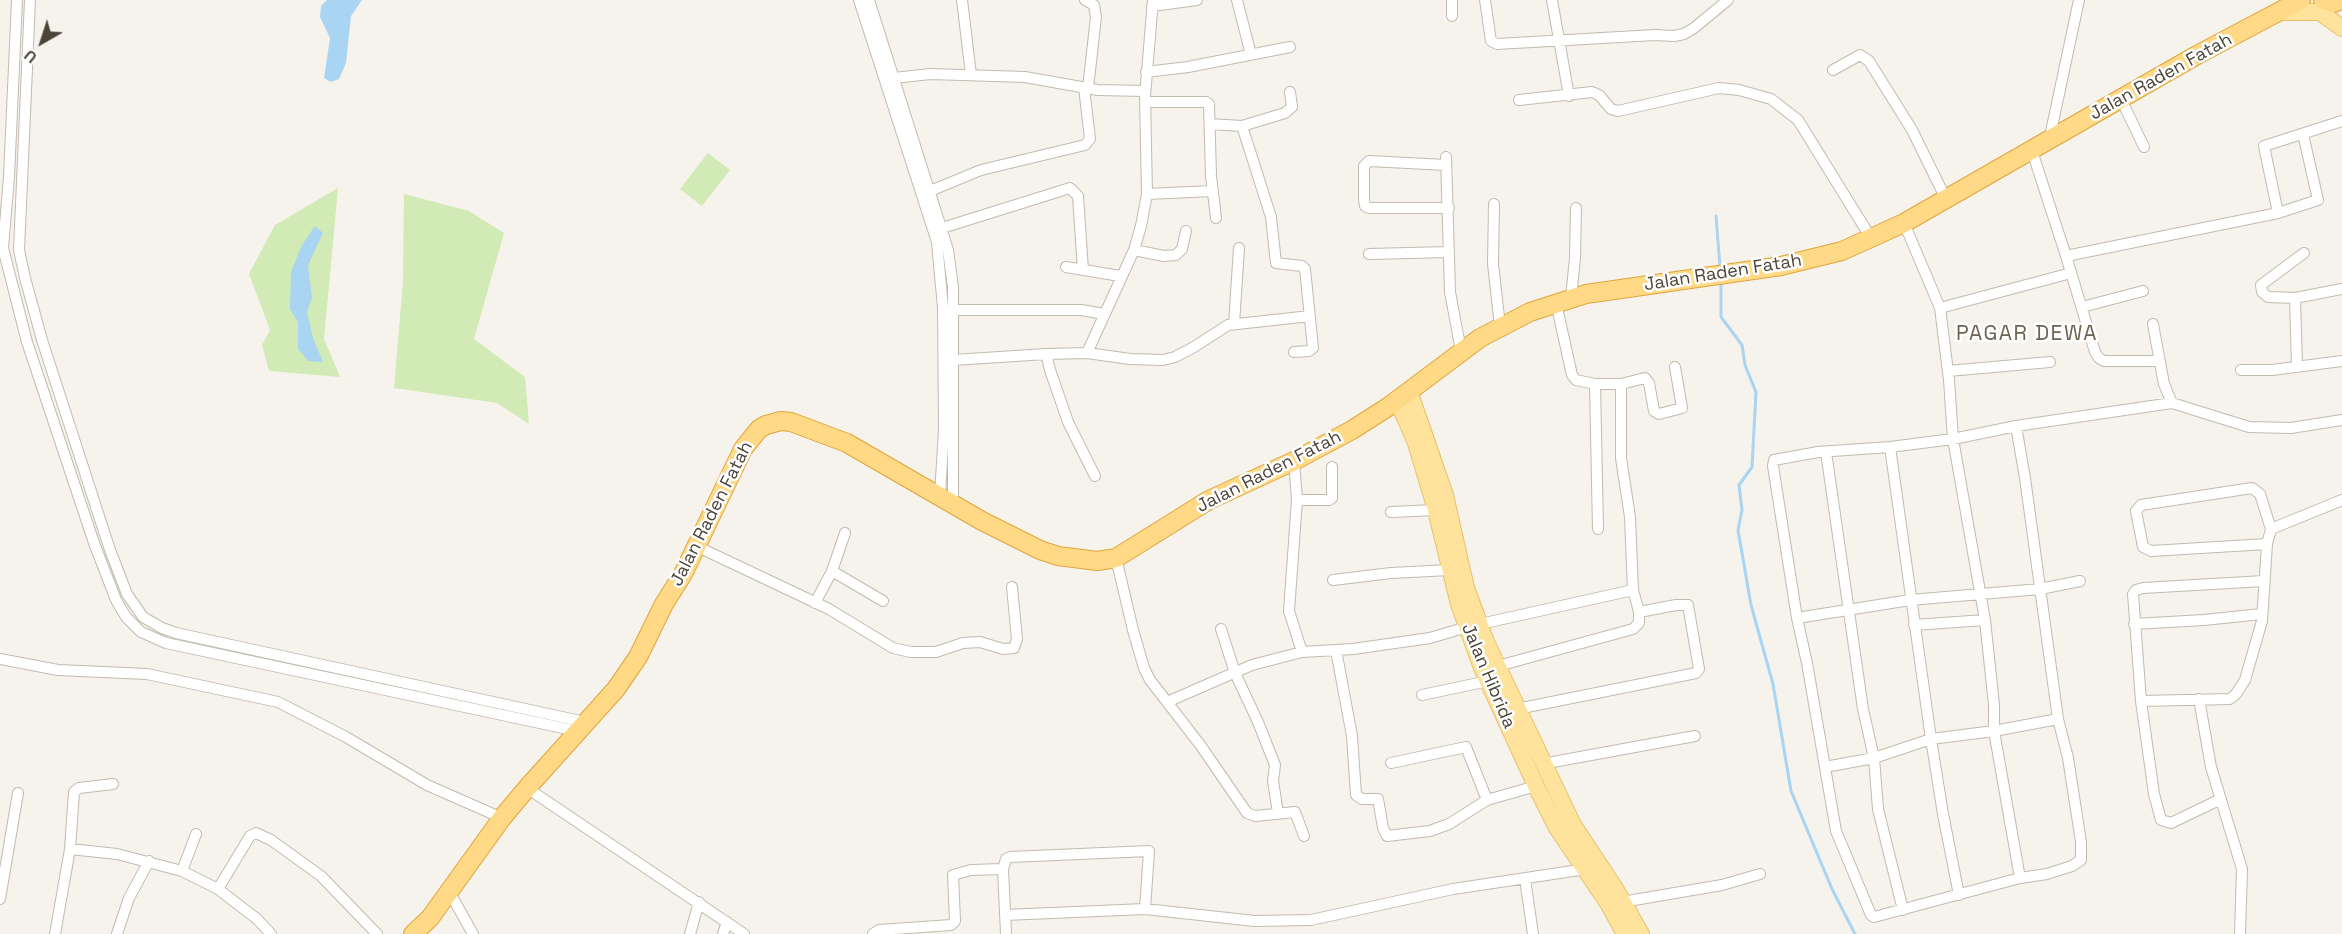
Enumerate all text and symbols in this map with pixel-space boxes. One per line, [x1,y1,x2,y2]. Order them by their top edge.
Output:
north arrow [12,12,72,72]
street label: Jalan Raden Fatah [2086,29,2236,125]
text: U [20,45,41,68]
street label: Jalan Raden Fatah [1643,250,1803,296]
district label: PAGAR DEWA [1956,321,2098,347]
street label: Jalan Raden Fatah [1193,426,1345,518]
street label: Jalan Raden Fatah [666,438,758,590]
street label: Jalan Hibrida [1456,620,1520,732]

